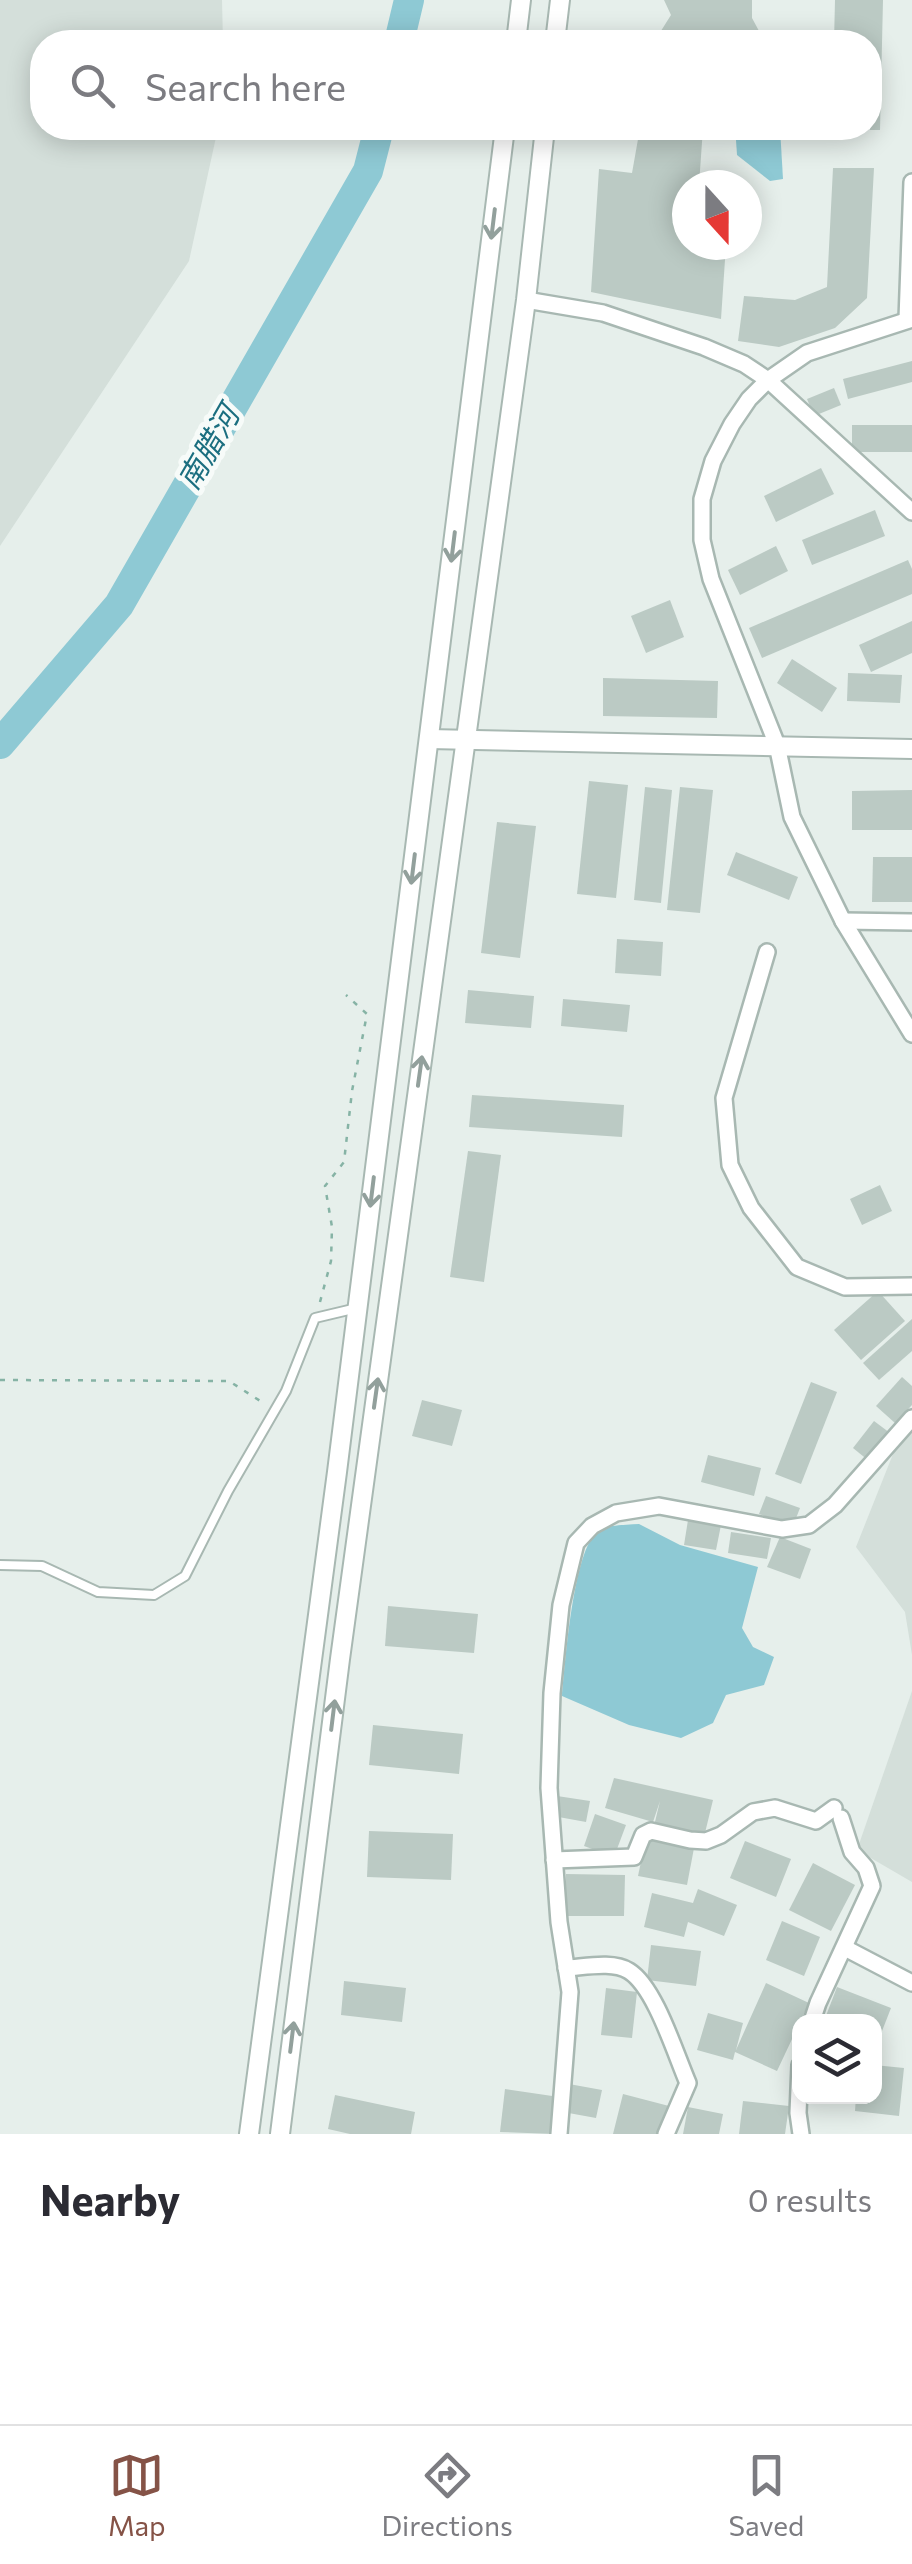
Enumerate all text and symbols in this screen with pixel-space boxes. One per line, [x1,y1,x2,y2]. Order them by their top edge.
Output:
search box [30,30,882,140]
icon: search [65,58,120,113]
text: Search here [145,62,346,109]
north arrow [672,170,762,260]
one-way arrow [484,208,502,240]
water label: 南腊河 [168,394,248,495]
one-way arrow [444,530,462,562]
one-way arrow [403,853,422,885]
one-way arrow [411,1055,429,1087]
one-way arrow [362,1175,381,1207]
one-way arrow [367,1377,386,1409]
one-way arrow [324,1699,343,1731]
map controls [792,2014,882,2104]
button: layers [792,2014,882,2104]
one-way arrow [283,2022,302,2054]
text: Nearby [40,2173,180,2225]
text: 0 results [748,2179,872,2219]
tab: Map [108,2448,166,2542]
tab: Directions [381,2448,513,2542]
tab: Saved [729,2448,804,2542]

